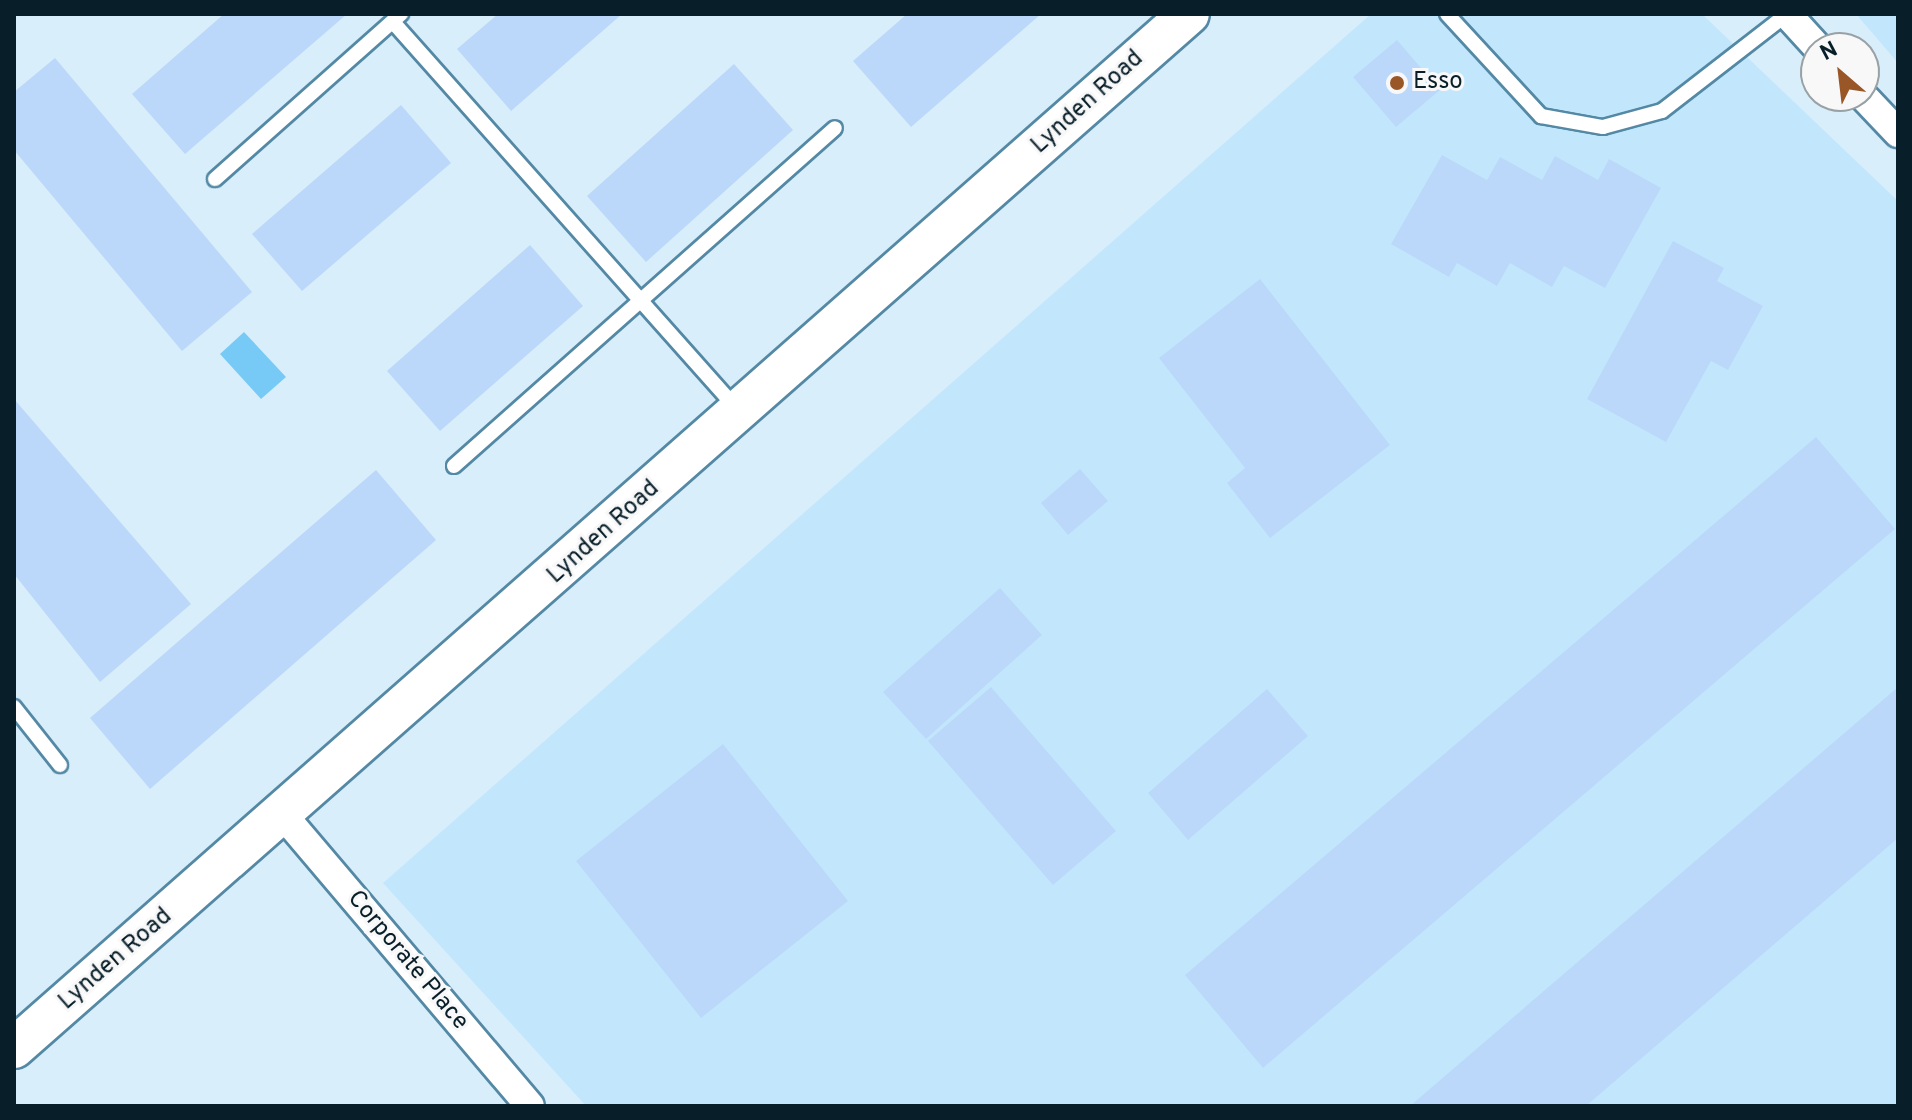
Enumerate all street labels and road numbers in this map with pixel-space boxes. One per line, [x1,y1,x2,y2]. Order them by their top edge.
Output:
street label: Lynden Road [1026,45,1150,161]
street label: Lynden Road [542,475,666,591]
street label: Corporate Place [340,885,474,1037]
street label: Lynden Road [53,903,179,1017]

